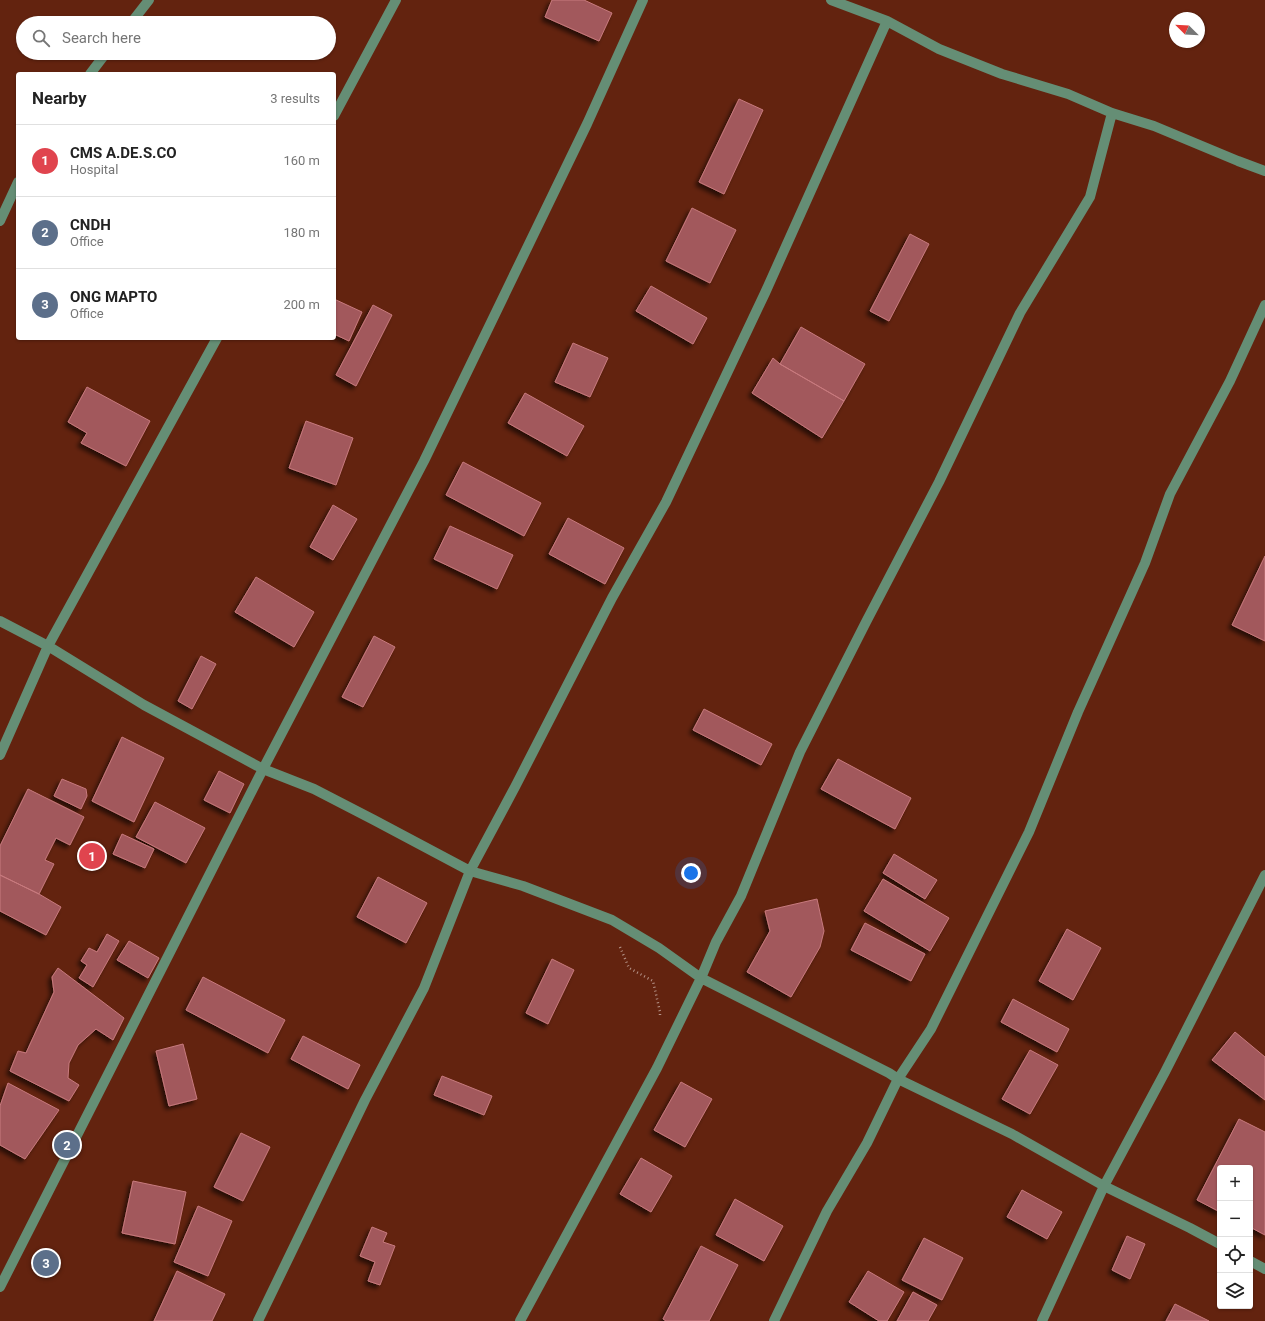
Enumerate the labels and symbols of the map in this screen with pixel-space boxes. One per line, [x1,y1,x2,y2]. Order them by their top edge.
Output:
north arrow [1169,12,1205,48]
pin: 1 [79,841,105,871]
your location [681,863,701,883]
pin: 2 [54,1130,80,1160]
pin: 3 [33,1248,59,1278]

